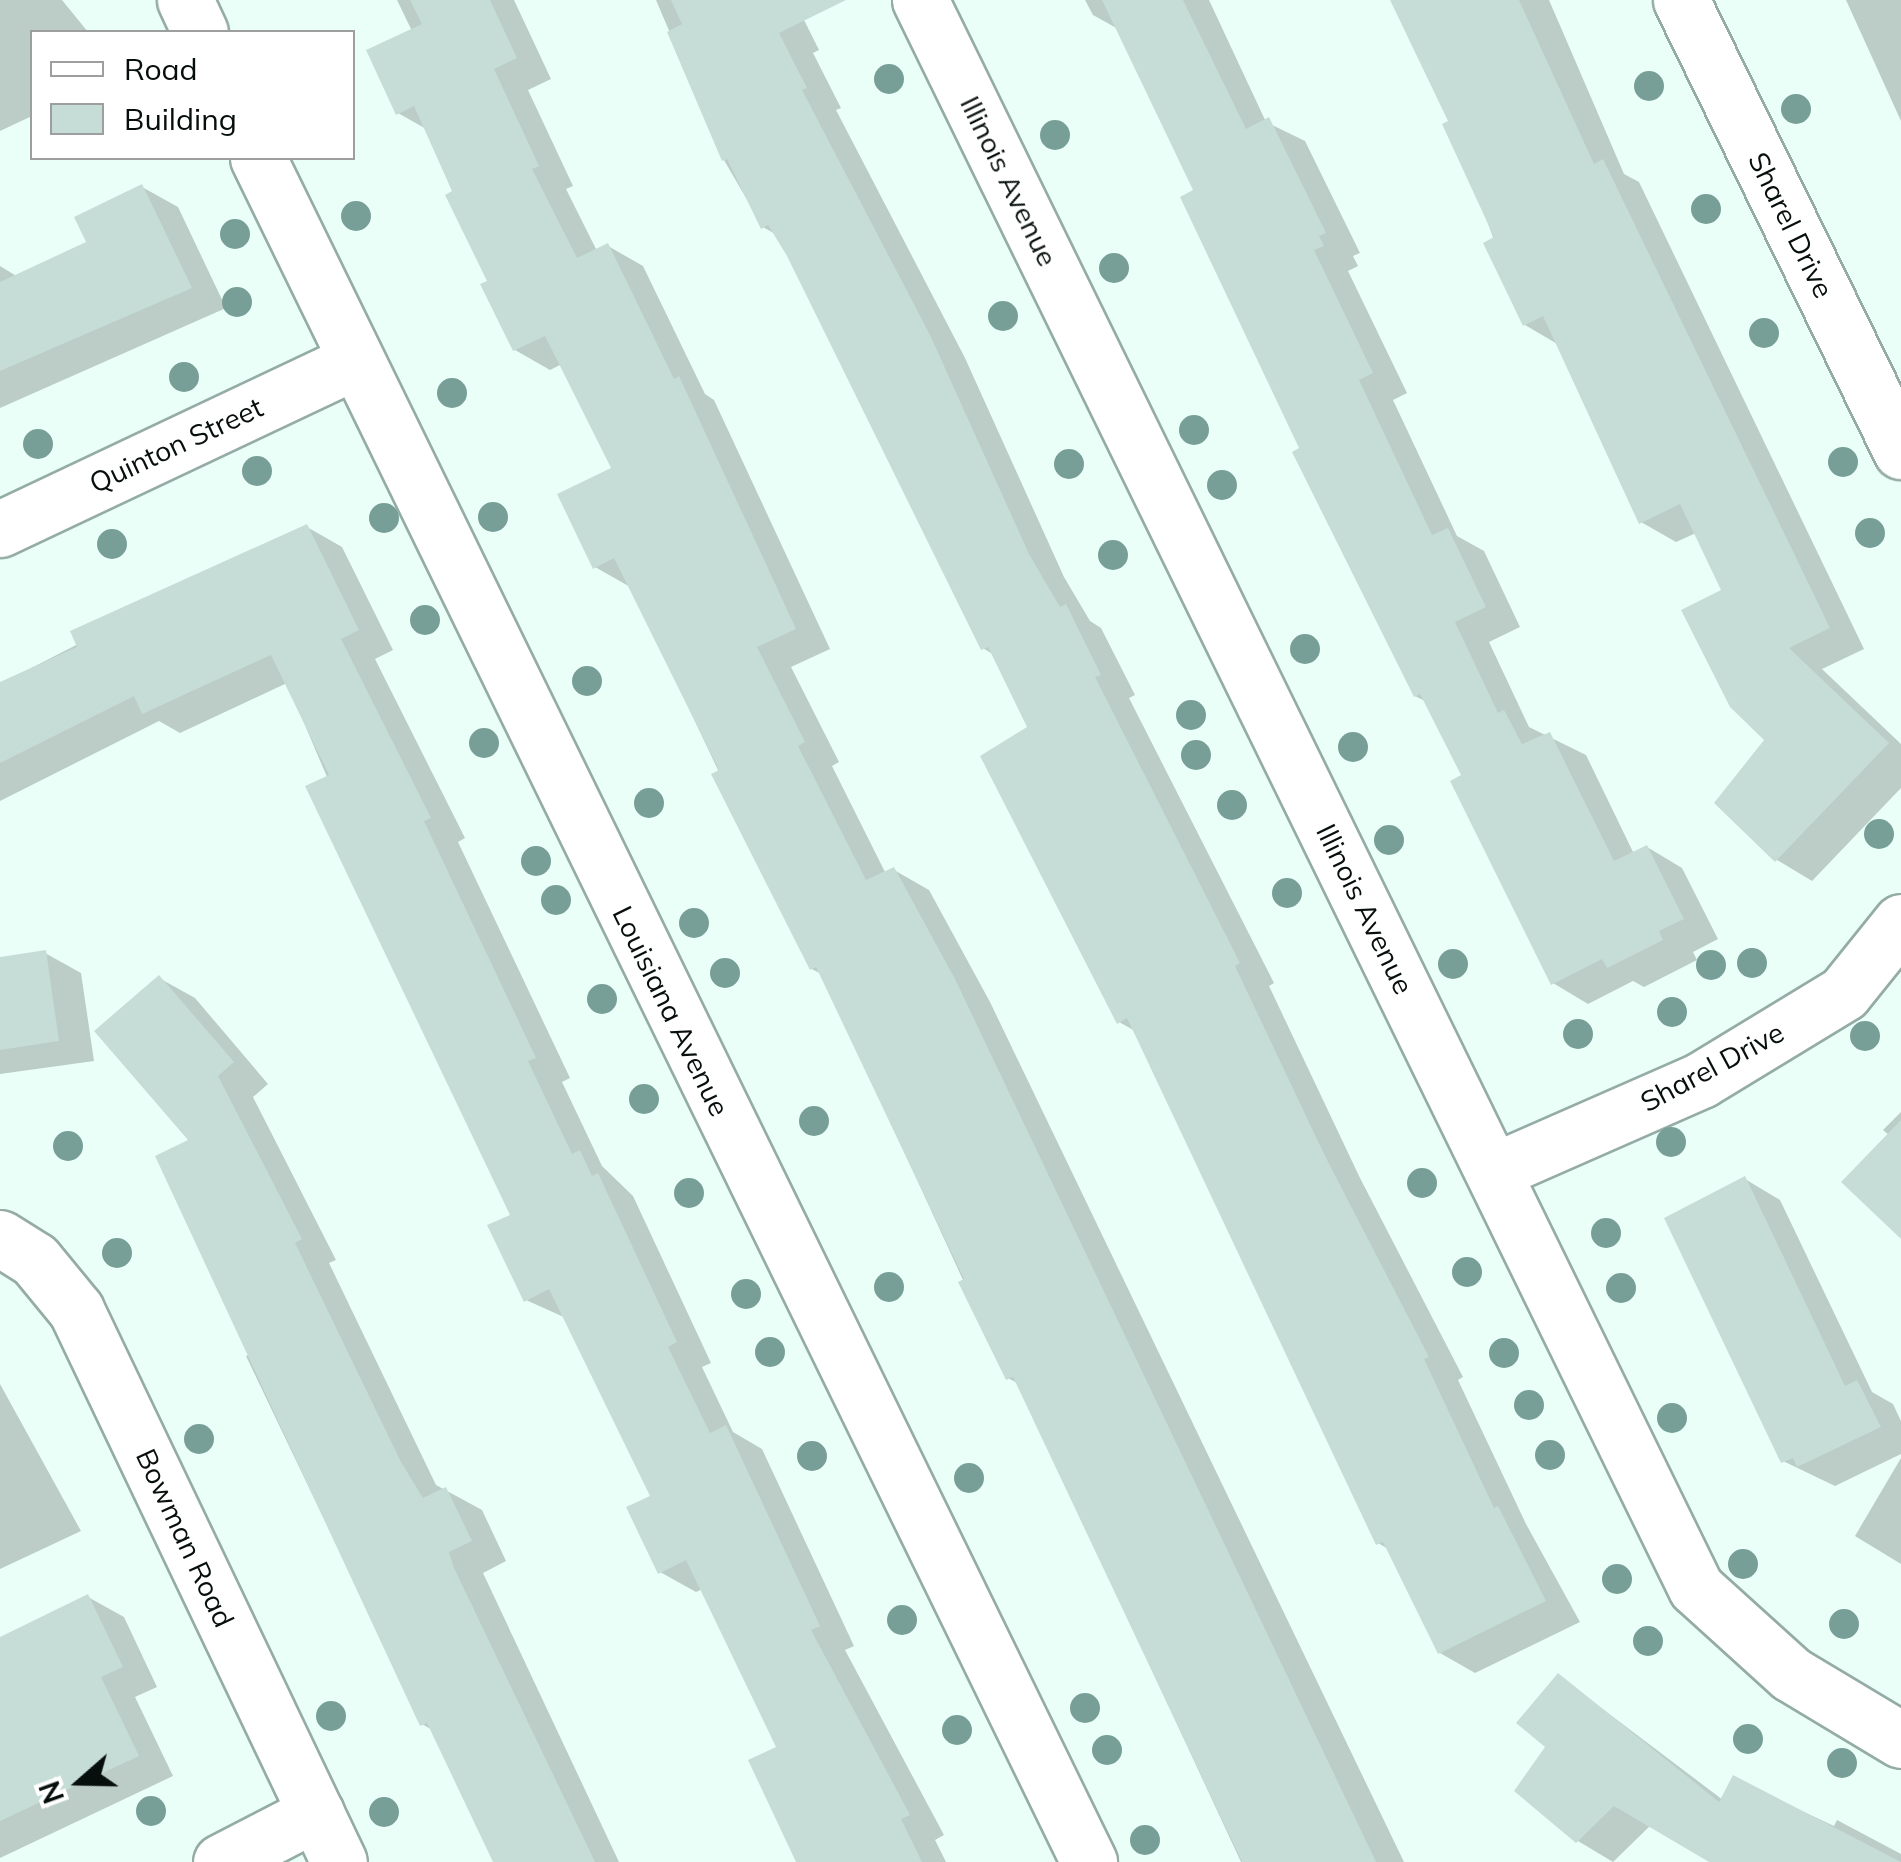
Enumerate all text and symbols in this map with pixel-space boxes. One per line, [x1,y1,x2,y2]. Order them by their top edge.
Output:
legend [30,30,355,160]
text: Road [124,50,198,88]
street label: Illinois Avenue [953,90,1065,272]
text: Building [124,100,237,138]
street label: Sharel Drive [1741,147,1841,303]
street label: Quinton Street [84,390,268,500]
street label: Illinois Avenue [1309,818,1421,1000]
street label: Louisiana Avenue [606,901,736,1121]
street label: Sharel Drive [1635,1015,1789,1119]
street label: Bowman Road [129,1443,241,1633]
north arrow [30,1732,130,1832]
text: N [31,1777,71,1808]

